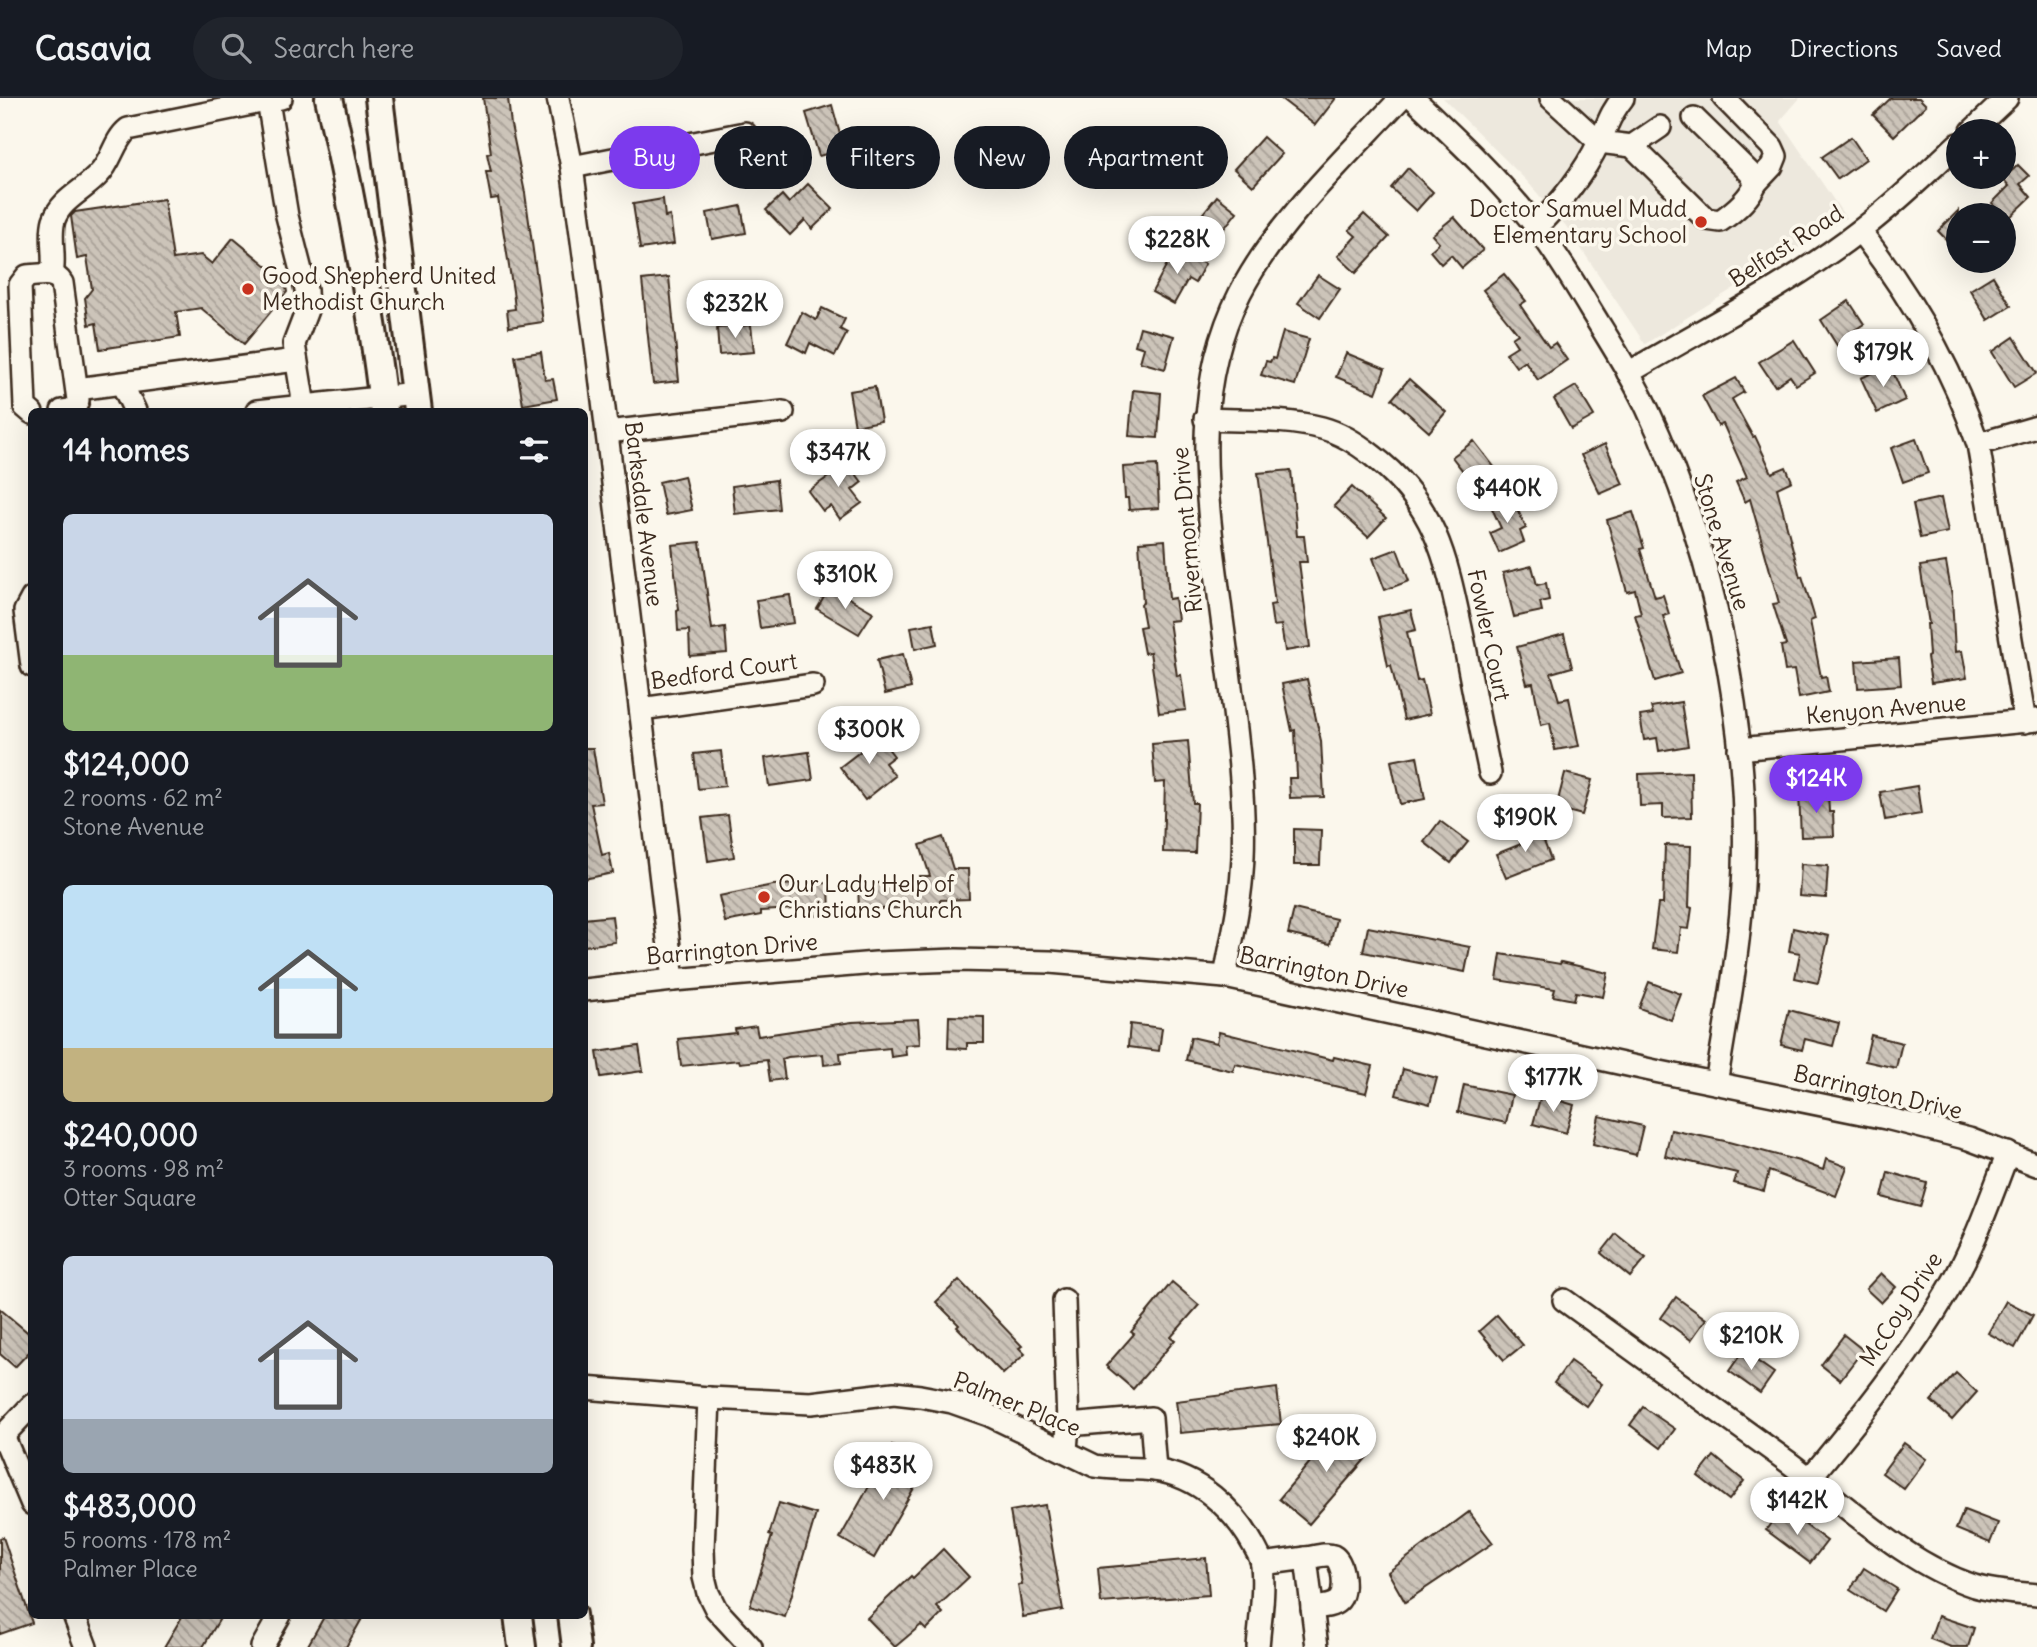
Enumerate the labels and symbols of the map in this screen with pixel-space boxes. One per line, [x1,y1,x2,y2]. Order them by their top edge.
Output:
place label: Doctor Samuel Mudd Elementary School [1469,194,1687,249]
street label: Belfast Road [1723,198,1848,293]
marker: Doctor Samuel Mudd Elementary School [1693,214,1709,230]
pin: $228K [1128,216,1226,276]
place label: Good Shepherd United Methodist Church [262,261,496,316]
pin: $232K [686,280,784,340]
marker: Good Shepherd United Methodist Church [240,281,256,297]
pin: $179K [1834,330,1932,389]
street label: Barksdale Avenue [619,420,670,608]
pin: $347K [789,430,887,489]
street label: Rivermont Drive [1165,446,1208,614]
pin: $440K [1458,466,1556,525]
street label: Stone Avenue [1688,470,1757,614]
pin: $310K [796,552,894,611]
street label: Fowler Court [1461,566,1518,704]
street label: Bedford Court [649,646,799,695]
street label: Kenyon Avenue [1804,687,1967,730]
pin: $300K [820,706,918,766]
pin: $124K [1767,756,1865,815]
pin: $190K [1476,794,1574,854]
place label: Our Lady Help of Christians Church [778,869,963,924]
marker: Our Lady Help of Christians Church [756,889,772,905]
street label: Barrington Drive [645,927,819,970]
street label: Barrington Drive [1237,939,1411,1004]
pin: $177K [1504,1054,1602,1114]
street label: Barrington Drive [1791,1058,1965,1125]
street label: McCoy Drive [1853,1246,1948,1371]
pin: $210K [1702,1312,1800,1372]
street label: Palmer Place [949,1365,1085,1442]
pin: $240K [1277,1414,1375,1474]
pin: $483K [834,1442,932,1502]
pin: $142K [1748,1478,1846,1537]

